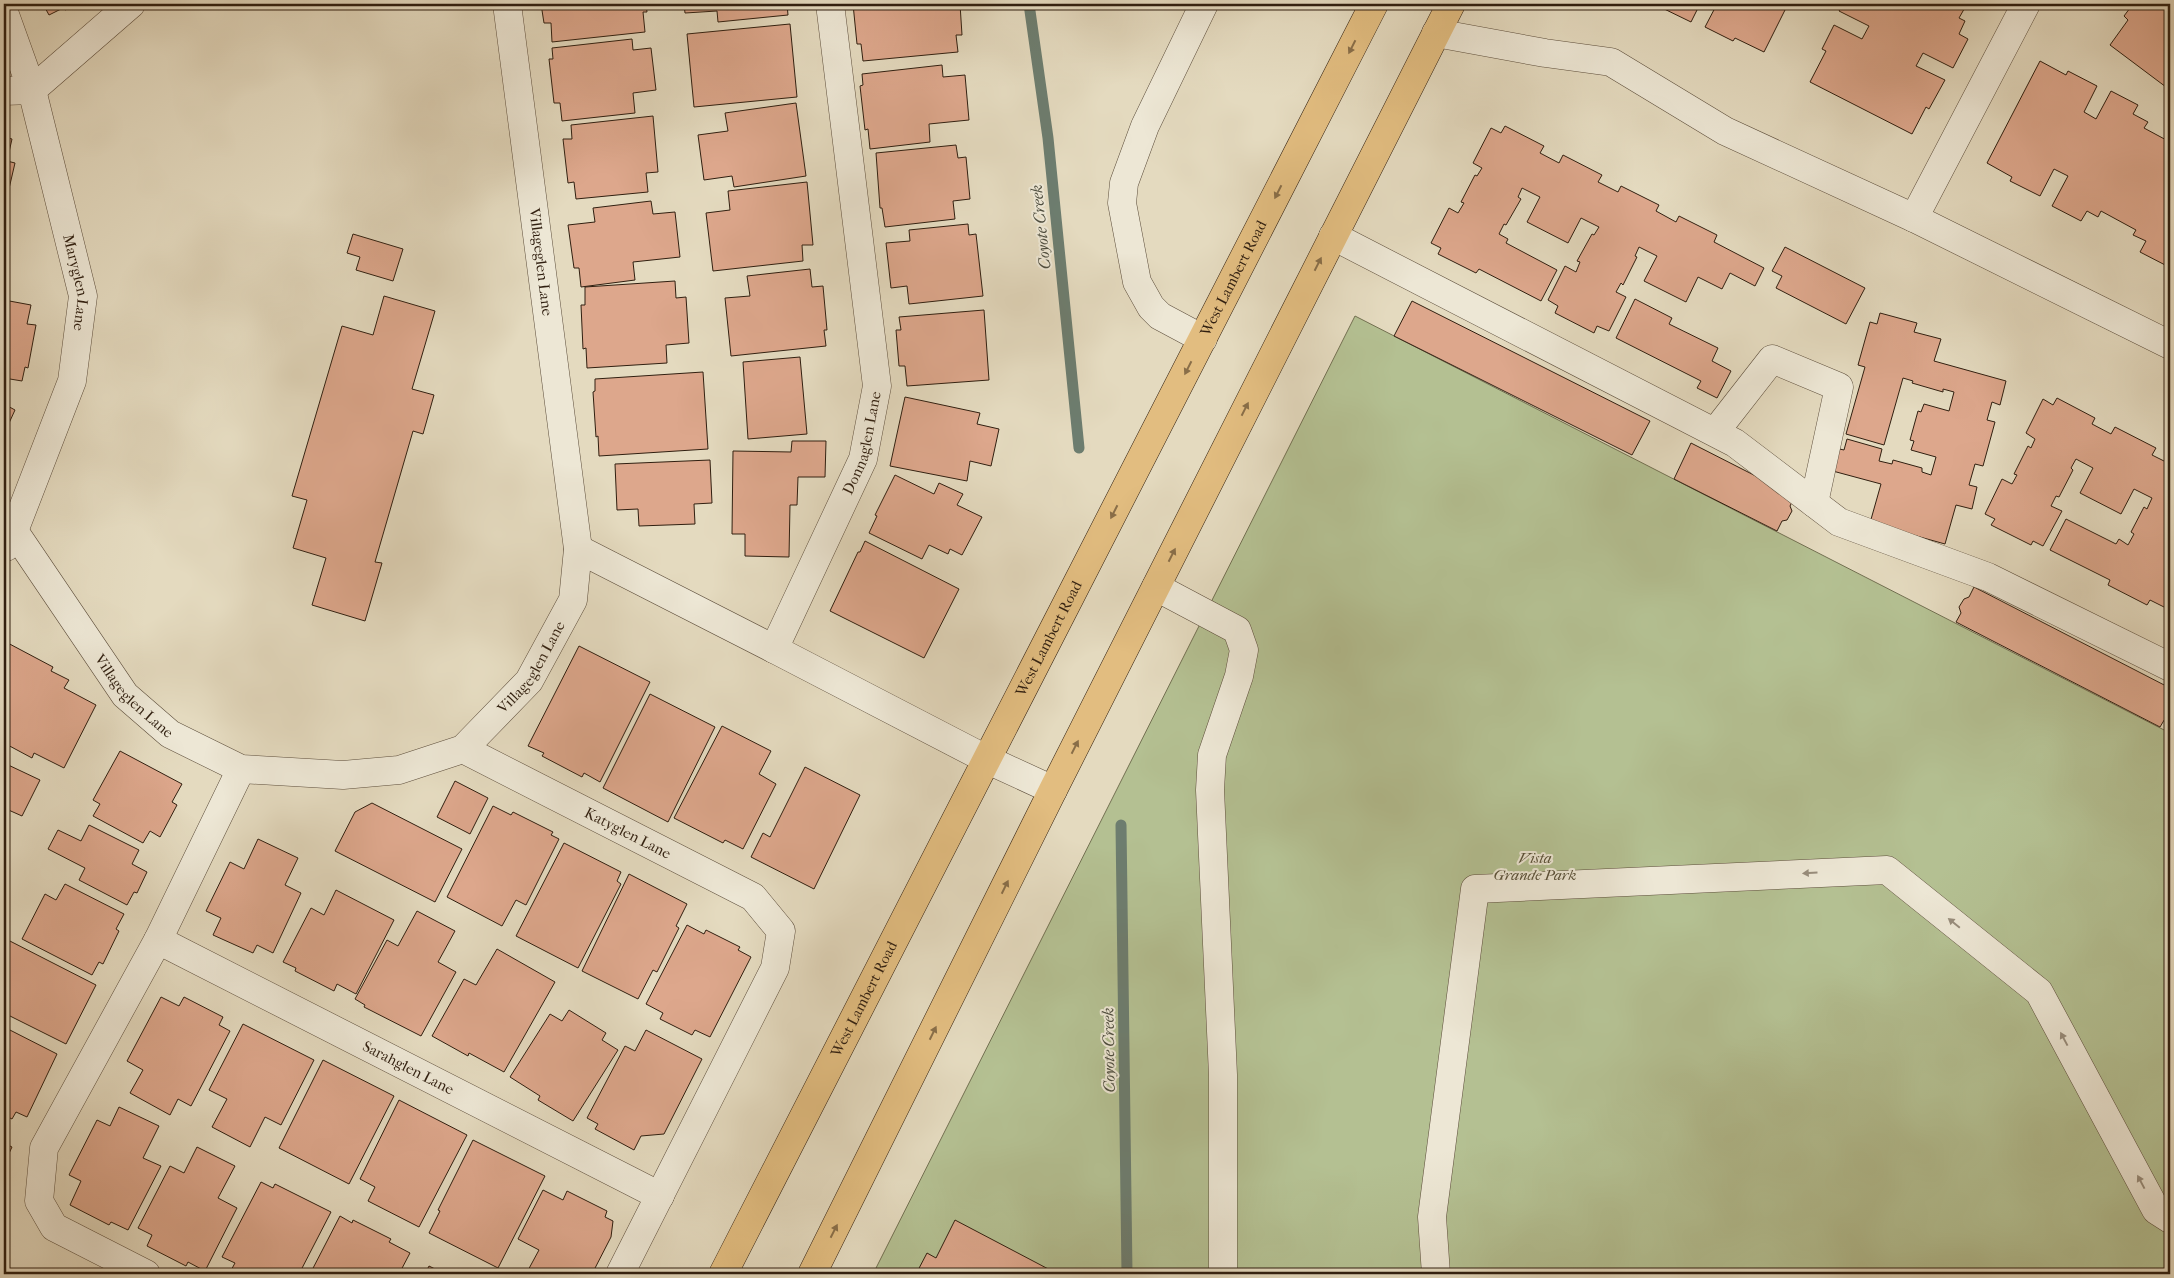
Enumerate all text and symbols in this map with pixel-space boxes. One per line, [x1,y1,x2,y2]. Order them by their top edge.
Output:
one-way arrow [1348,40,1356,54]
water label: Coyote Creek [1027,184,1054,270]
one-way arrow [1274,185,1282,199]
street label: Villageglen Lane [525,206,557,317]
street label: West Lambert Road [1196,217,1271,340]
street label: Maryglen Lane [59,232,92,333]
one-way arrow [1314,257,1322,272]
one-way arrow [1184,360,1192,375]
street label: Donnaglen Lane [839,389,885,497]
one-way arrow [1241,402,1249,417]
one-way arrow [1110,505,1118,520]
one-way arrow [1168,548,1176,562]
street label: West Lambert Road [1011,577,1086,700]
street label: Villageglen Lane [493,618,569,718]
street label: Villageglen Lane [90,650,177,742]
one-way arrow [1071,739,1079,754]
street label: Katyglen Lane [582,804,675,863]
park label: Vista Grande Park [1494,849,1577,884]
one-way arrow [1802,870,1818,878]
one-way arrow [1001,880,1009,895]
one-way arrow [1947,918,1960,929]
street label: West Lambert Road [826,937,901,1061]
water label: Coyote Creek [1098,1007,1119,1093]
one-way arrow [929,1026,937,1040]
one-way arrow [2060,1031,2068,1046]
street label: Sarahglen Lane [360,1037,457,1099]
one-way arrow [2137,1175,2145,1189]
one-way arrow [830,1223,838,1238]

